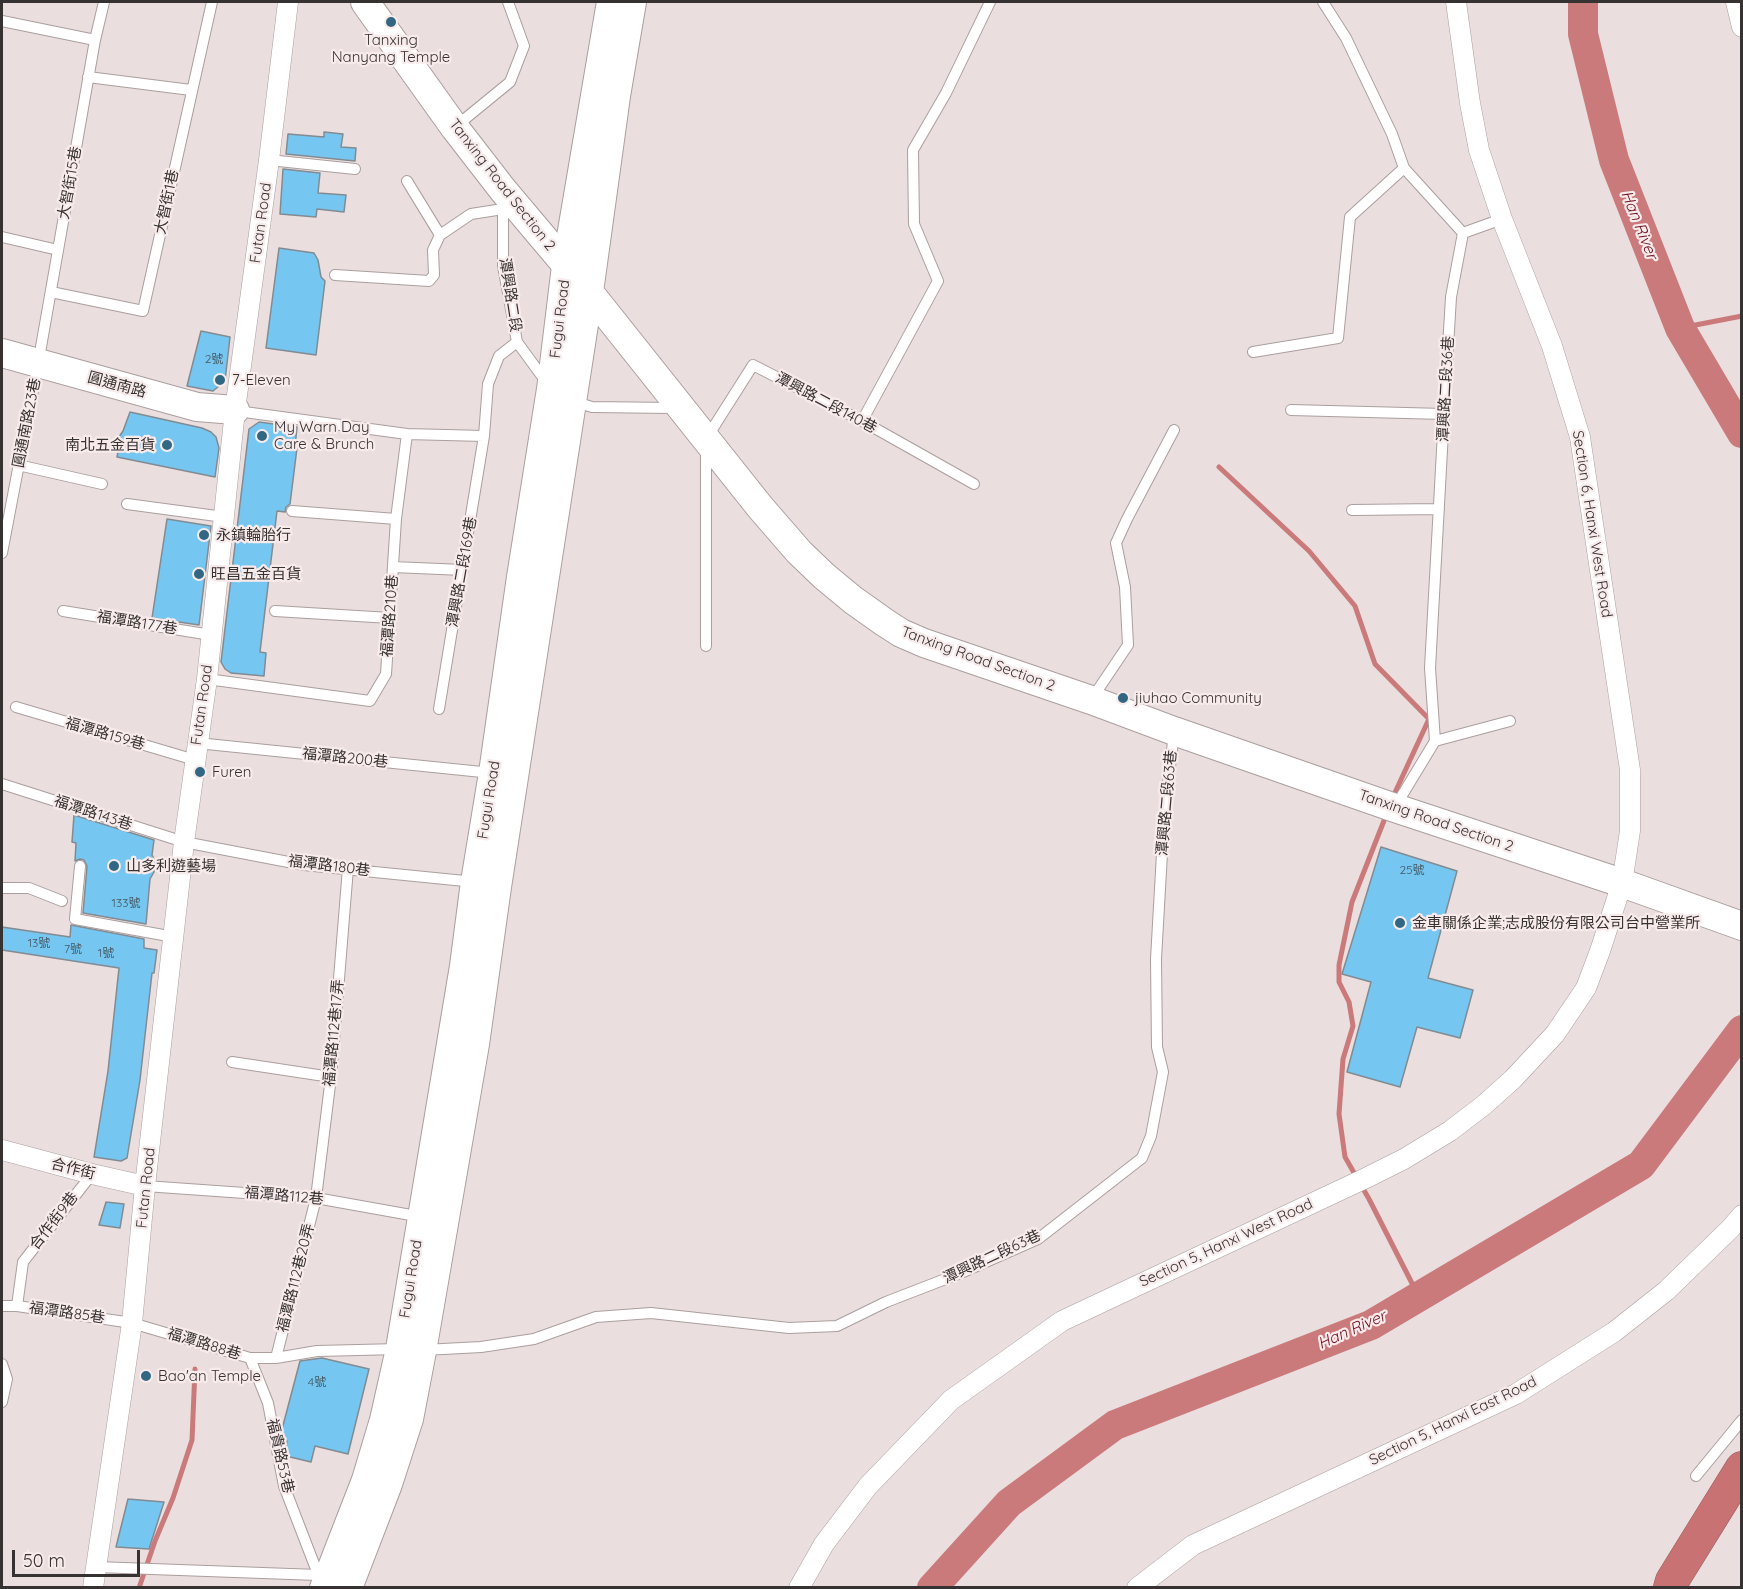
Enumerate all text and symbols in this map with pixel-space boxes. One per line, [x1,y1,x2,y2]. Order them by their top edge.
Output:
marker: Tanxing Nanyang Temple [384,15,398,29]
place label: Tanxing Nanyang Temple [332,31,450,66]
street label: Tanxing Road Section 2 [445,116,559,254]
street label: 大智街15巷 [55,145,85,221]
street label: 大智街1巷 [151,168,183,236]
street label: Futan Road [246,182,276,264]
water label: Han River [1617,188,1661,262]
street label: 潭興路二段 [495,257,525,333]
street label: Fugui Road [546,279,574,359]
street label: 潭興路二段36巷 [1434,336,1458,442]
house number: 2號 [205,352,223,366]
street label: 圓通南路 [86,369,148,401]
street label: 潭興路二段140巷 [772,369,880,437]
place label: 7-Eleven [232,371,291,389]
marker: 7-Eleven [213,373,227,387]
street label: 圓通南路23巷 [9,377,45,469]
place label: My Warn Day Care & Brunch [274,418,374,453]
marker: My Warn Day Care & Brunch [255,429,269,443]
street label: Section 6, Hanxi West Road [1568,429,1616,619]
place label: 南北五金百貨 [65,436,155,454]
marker: 南北五金百貨 [160,438,174,452]
street label: 潭興路二段169巷 [443,515,481,629]
place label: 永鎮輪胎行 [216,526,291,544]
marker: 永鎮輪胎行 [197,528,211,542]
place label: 旺昌五金百貨 [211,565,301,583]
marker: 旺昌五金百貨 [192,567,206,581]
street label: 福潭路210巷 [378,574,402,658]
street label: 福潭路177巷 [96,608,178,638]
street label: Tanxing Road Section 2 [899,623,1057,695]
street label: Futan Road [187,664,217,746]
place label: jiuhao Community [1135,689,1262,707]
marker: jiuhao Community [1116,691,1130,705]
street label: 福潭路159巷 [63,714,147,754]
street label: 福潭路200巷 [301,745,389,771]
street label: 潭興路二段63巷 [1153,749,1181,857]
street label: Fugui Road [474,760,504,840]
place label: Furen [212,763,251,781]
marker: Furen [193,765,207,779]
street label: Tanxing Road Section 2 [1356,786,1516,856]
street label: 福潭路143巷 [52,792,134,834]
street label: 福潭路180巷 [287,852,371,880]
place label: 山多利遊藝場 [126,857,216,875]
marker: 山多利遊藝場 [107,859,121,873]
house number: 25號 [1399,863,1425,877]
house number: 133號 [111,896,141,910]
place label: 金車關係企業;志成股份有限公司台中營業所 [1412,914,1700,932]
marker: 金車關係企業;志成股份有限公司台中營業所 [1393,916,1407,930]
house number: 13號 [28,936,50,950]
house number: 7號 [64,942,82,956]
house number: 1號 [98,946,114,960]
street label: 福潭路112巷17弄 [320,979,348,1087]
street label: Futan Road [133,1147,159,1229]
street label: 合作街 [49,1155,97,1183]
street label: 福潭路112巷 [244,1184,324,1208]
street label: 合作街9巷 [26,1189,82,1253]
street label: Section 5, Hanxi West Road [1136,1195,1316,1291]
street label: 福潭路112巷20弄 [274,1222,318,1334]
street label: 潭興路二段63巷 [940,1226,1044,1288]
street label: Fugui Road [396,1239,426,1319]
street label: 福潭路85巷 [28,1299,106,1327]
water label: Han River [1315,1306,1389,1354]
street label: 福潭路88巷 [165,1324,243,1364]
place label: Bao'an Temple [158,1367,261,1385]
marker: Bao'an Temple [139,1369,153,1383]
street label: Section 5, Hanxi East Road [1366,1373,1540,1469]
house number: 4號 [308,1375,326,1389]
street label: 福貴路53巷 [263,1417,297,1495]
scale bar [15,1538,142,1576]
text: 50 m [23,1549,65,1572]

